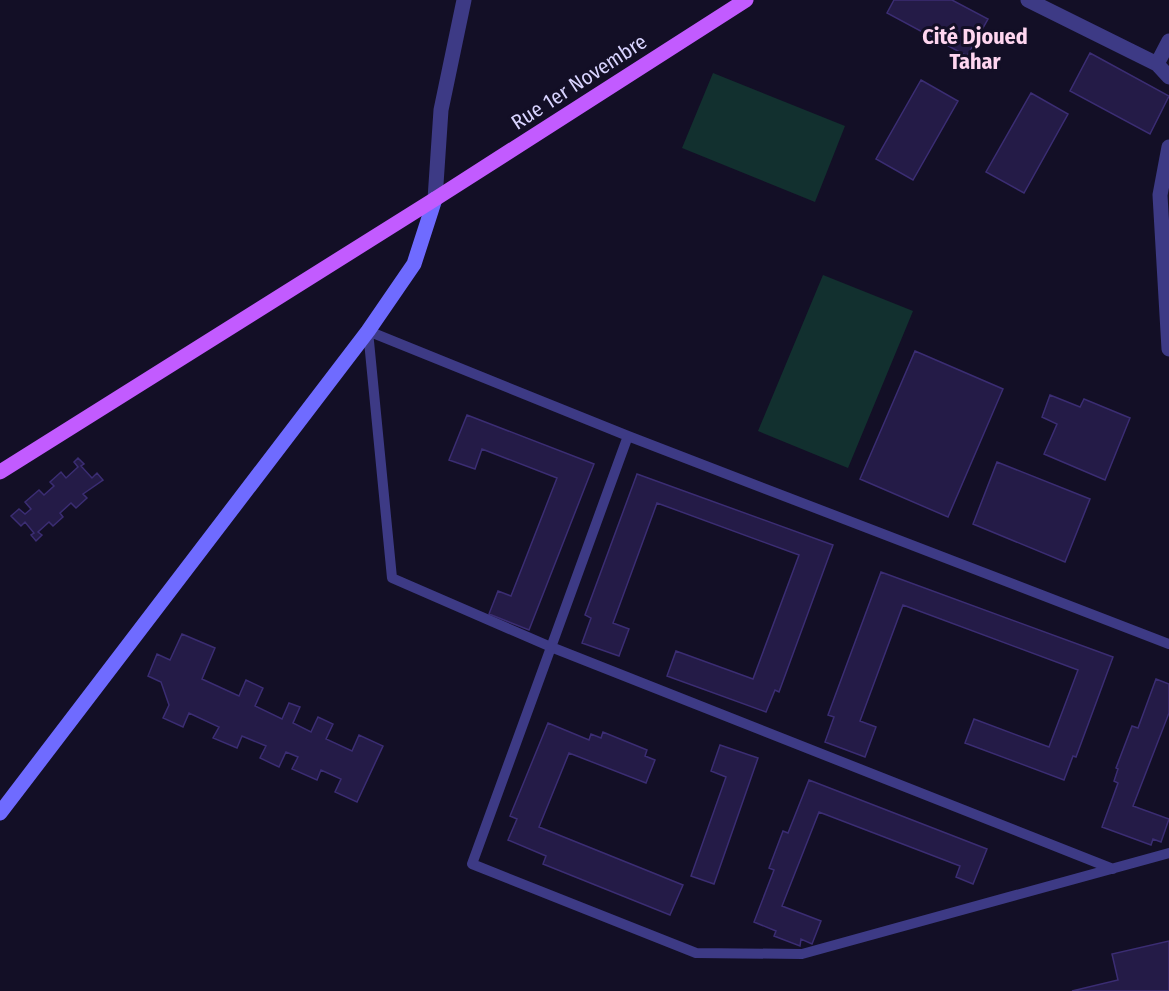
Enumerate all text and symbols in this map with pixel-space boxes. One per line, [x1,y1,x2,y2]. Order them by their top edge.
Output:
district label: Cité Djoued Tahar [922,23,1028,75]
street label: Rue 1er Novembre [506,29,652,135]

